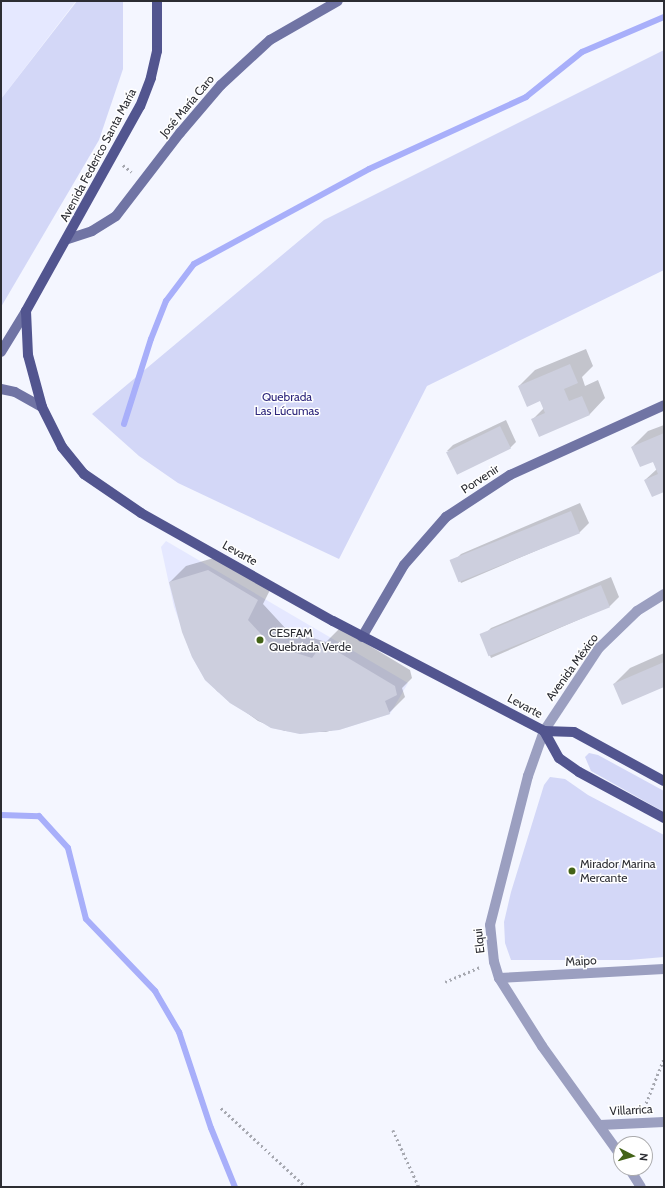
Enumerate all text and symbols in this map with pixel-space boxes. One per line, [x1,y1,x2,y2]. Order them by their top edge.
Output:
street label: José María Caro [157,72,217,140]
street label: Avenida Federico Santa María [57,86,139,224]
park label: Quebrada Las Lúcumas [255,390,319,418]
street label: Porvenir [458,462,502,496]
street label: Levarte [220,538,260,568]
place label: CESFAM Quebrada Verde [269,626,351,654]
street label: Avenida México [543,631,601,703]
marker: CESFAM Quebrada Verde [254,634,266,646]
street label: Levarte [505,691,545,721]
place label: Mirador Marina Mercante [580,857,656,885]
marker: Mirador Marina Mercante [567,866,577,876]
street label: Elqui [471,928,487,954]
street label: Maipo [565,953,597,969]
street label: Villarrica [609,1102,653,1118]
north arrow [613,1136,653,1176]
text: N [637,1153,651,1162]

